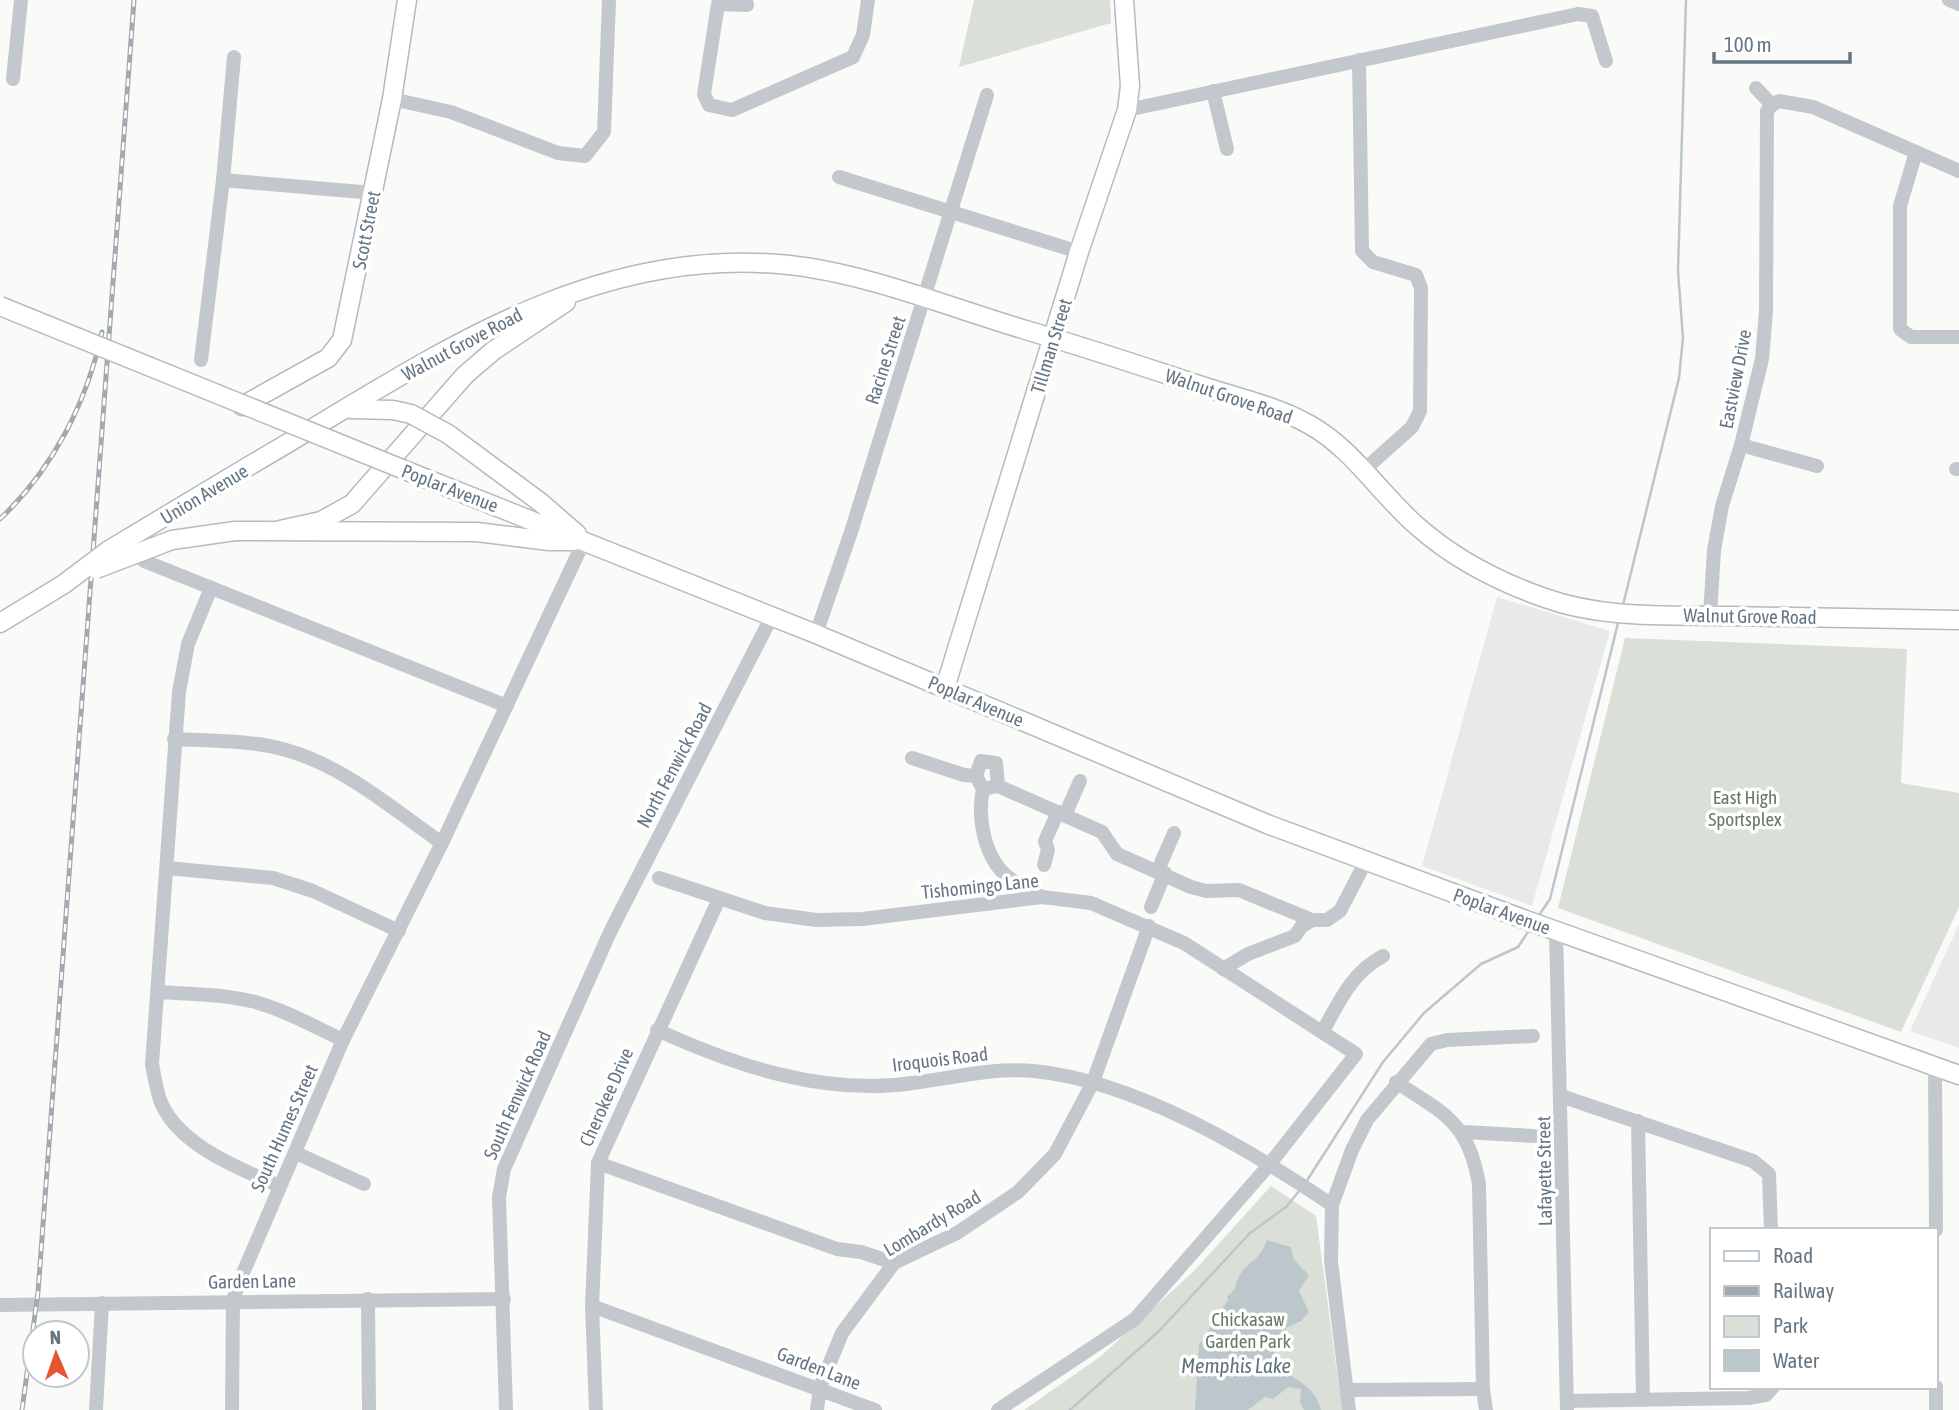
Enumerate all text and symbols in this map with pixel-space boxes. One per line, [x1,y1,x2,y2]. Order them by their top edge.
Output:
scale bar [1714,21,1850,65]
text: 100 m [1724,32,1772,56]
street label: Scott Street [348,189,384,271]
street label: Tillman Street [1026,296,1076,396]
street label: Walnut Grove Road [398,303,526,385]
street label: Racine Street [860,313,910,407]
street label: Eastview Drive [1715,328,1755,430]
street label: Walnut Grove Road [1162,364,1296,428]
street label: Union Avenue [156,459,252,529]
street label: Poplar Avenue [399,460,501,516]
street label: Walnut Grove Road [1683,604,1817,628]
street label: Poplar Avenue [925,671,1027,731]
street label: North Fenwick Road [632,699,716,831]
park label: East High Sportsplex [1708,786,1782,830]
street label: Tishomingo Lane [920,869,1040,903]
street label: Poplar Avenue [1450,883,1554,939]
street label: South Fenwick Road [479,1027,555,1163]
street label: Iroquois Road [891,1042,989,1076]
street label: Cherokee Drive [574,1044,638,1150]
street label: South Humes Street [246,1061,322,1195]
street label: Lafayette Street [1532,1116,1556,1226]
street label: Lombardy Road [880,1185,984,1261]
legend [1710,1228,1938,1389]
text: Road [1773,1243,1813,1267]
street label: Garden Lane [208,1269,296,1293]
text: Railway [1773,1278,1835,1302]
park label: Chickasaw Garden Park [1205,1308,1291,1352]
text: Park [1773,1313,1808,1337]
north arrow [21,1319,91,1389]
text: N [49,1326,61,1348]
street label: Garden Lane [774,1342,864,1394]
text: Water [1773,1348,1820,1372]
water label: Memphis Lake [1181,1353,1291,1377]

